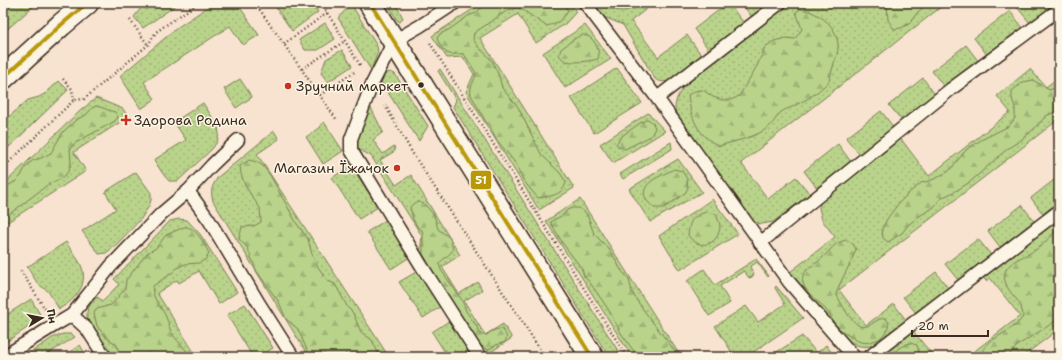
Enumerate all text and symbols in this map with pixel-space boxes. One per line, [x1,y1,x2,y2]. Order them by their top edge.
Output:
place label: Зручний маркет [296,77,409,95]
unlabelled marker [416,80,426,90]
marker: Зручний маркет [283,81,293,91]
place label: Здорова Родина [134,111,247,129]
marker: Здорова Родина [121,115,131,125]
place label: Магазин Їжачок [274,159,390,177]
marker: Магазин Їжачок [392,163,402,173]
line badge: 51 [470,170,492,190]
text: 51 [475,173,487,188]
north arrow [22,298,62,338]
text: Пн [43,308,60,325]
scale bar [912,312,988,338]
text: 20 m [918,318,949,334]

